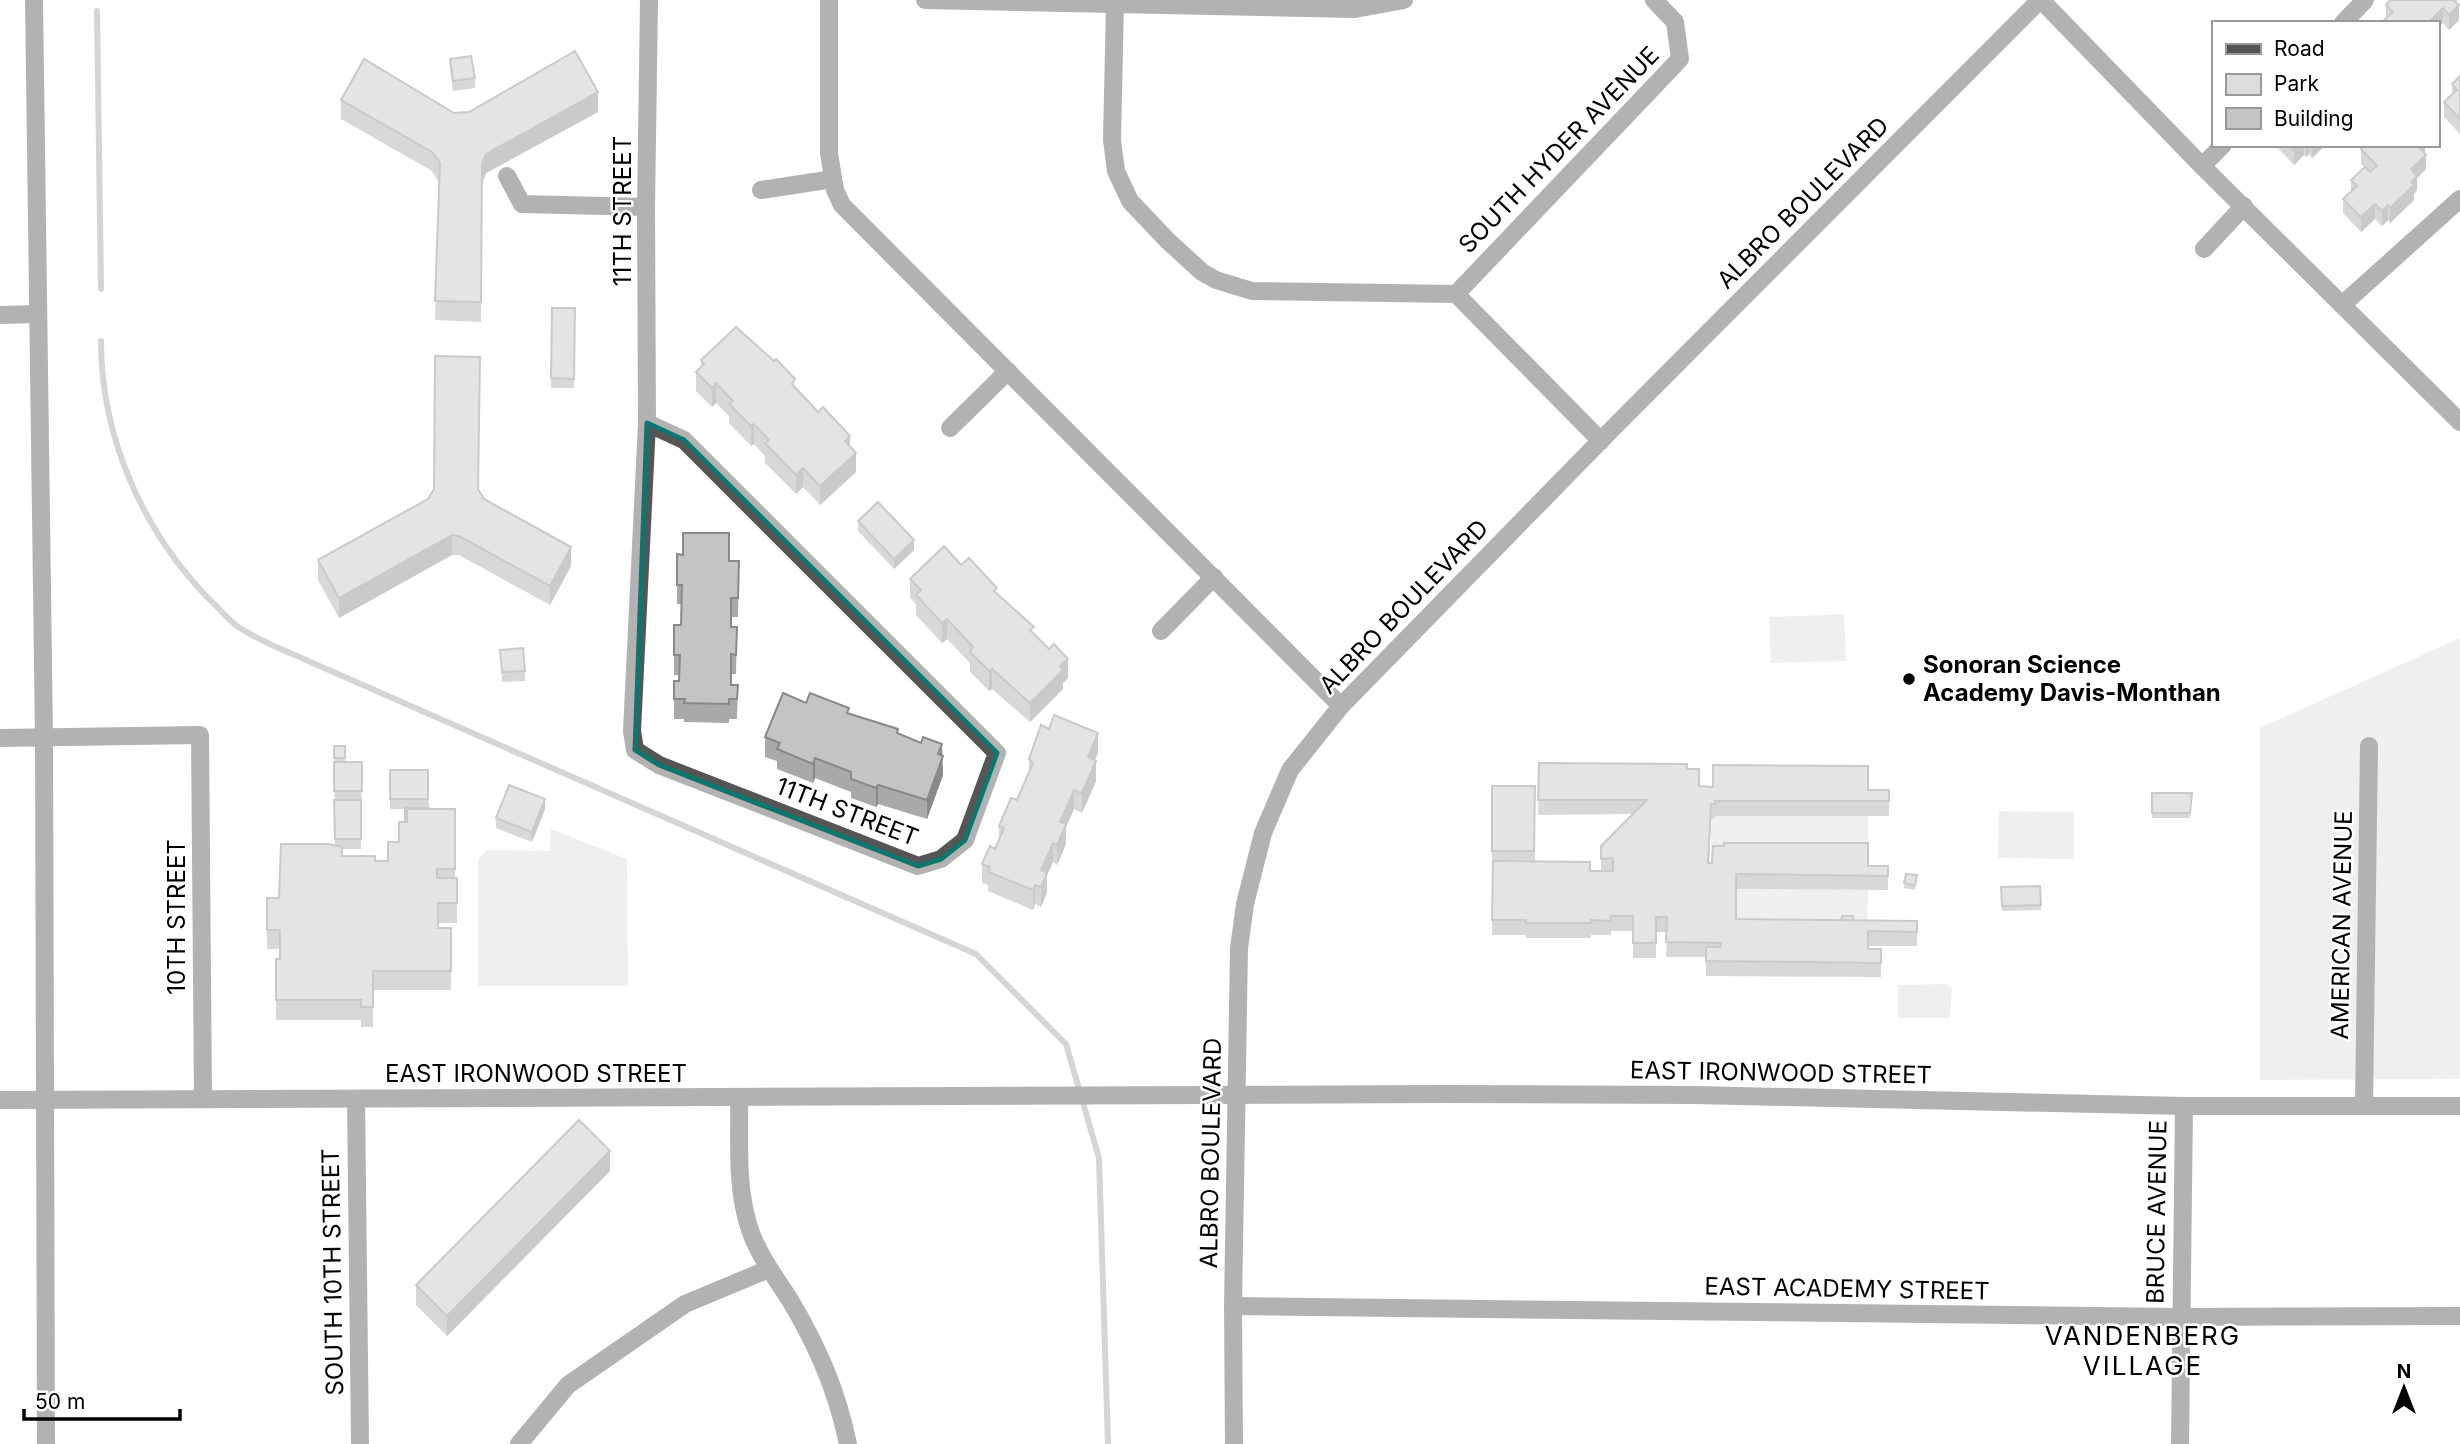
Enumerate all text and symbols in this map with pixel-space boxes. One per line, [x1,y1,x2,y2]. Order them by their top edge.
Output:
legend [2212,21,2439,147]
text: Road [2274,36,2325,61]
street label: SOUTH HYDER AVENUE [1452,40,1665,259]
text: Park [2274,71,2319,96]
text: Building [2274,106,2354,131]
street label: ALBRO BOULEVARD [1711,111,1894,294]
street label: 11TH STREET [608,136,637,286]
street label: ALBRO BOULEVARD [1313,514,1494,700]
place label: Sonoran Science Academy Davis-Monthan [1923,650,2221,707]
marker: Sonoran Science Academy Davis-Monthan [1901,671,1917,687]
street label: 11TH STREET [772,771,923,852]
street label: AMERICAN AVENUE [2325,810,2358,1040]
street label: 10TH STREET [162,839,191,995]
street label: ALBRO BOULEVARD [1194,1037,1227,1268]
street label: EAST IRONWOOD STREET [1630,1055,1932,1090]
street label: EAST IRONWOOD STREET [385,1059,687,1088]
street label: BRUCE AVENUE [2140,1120,2173,1304]
street label: SOUTH 10TH STREET [316,1148,349,1396]
street label: EAST ACADEMY STREET [1704,1272,1990,1305]
district label: VANDENBERG VILLAGE [2045,1320,2241,1381]
north arrow [2369,1353,2439,1423]
text: N [2397,1360,2411,1383]
scale bar [24,1378,180,1422]
text: 50 m [35,1389,85,1414]

